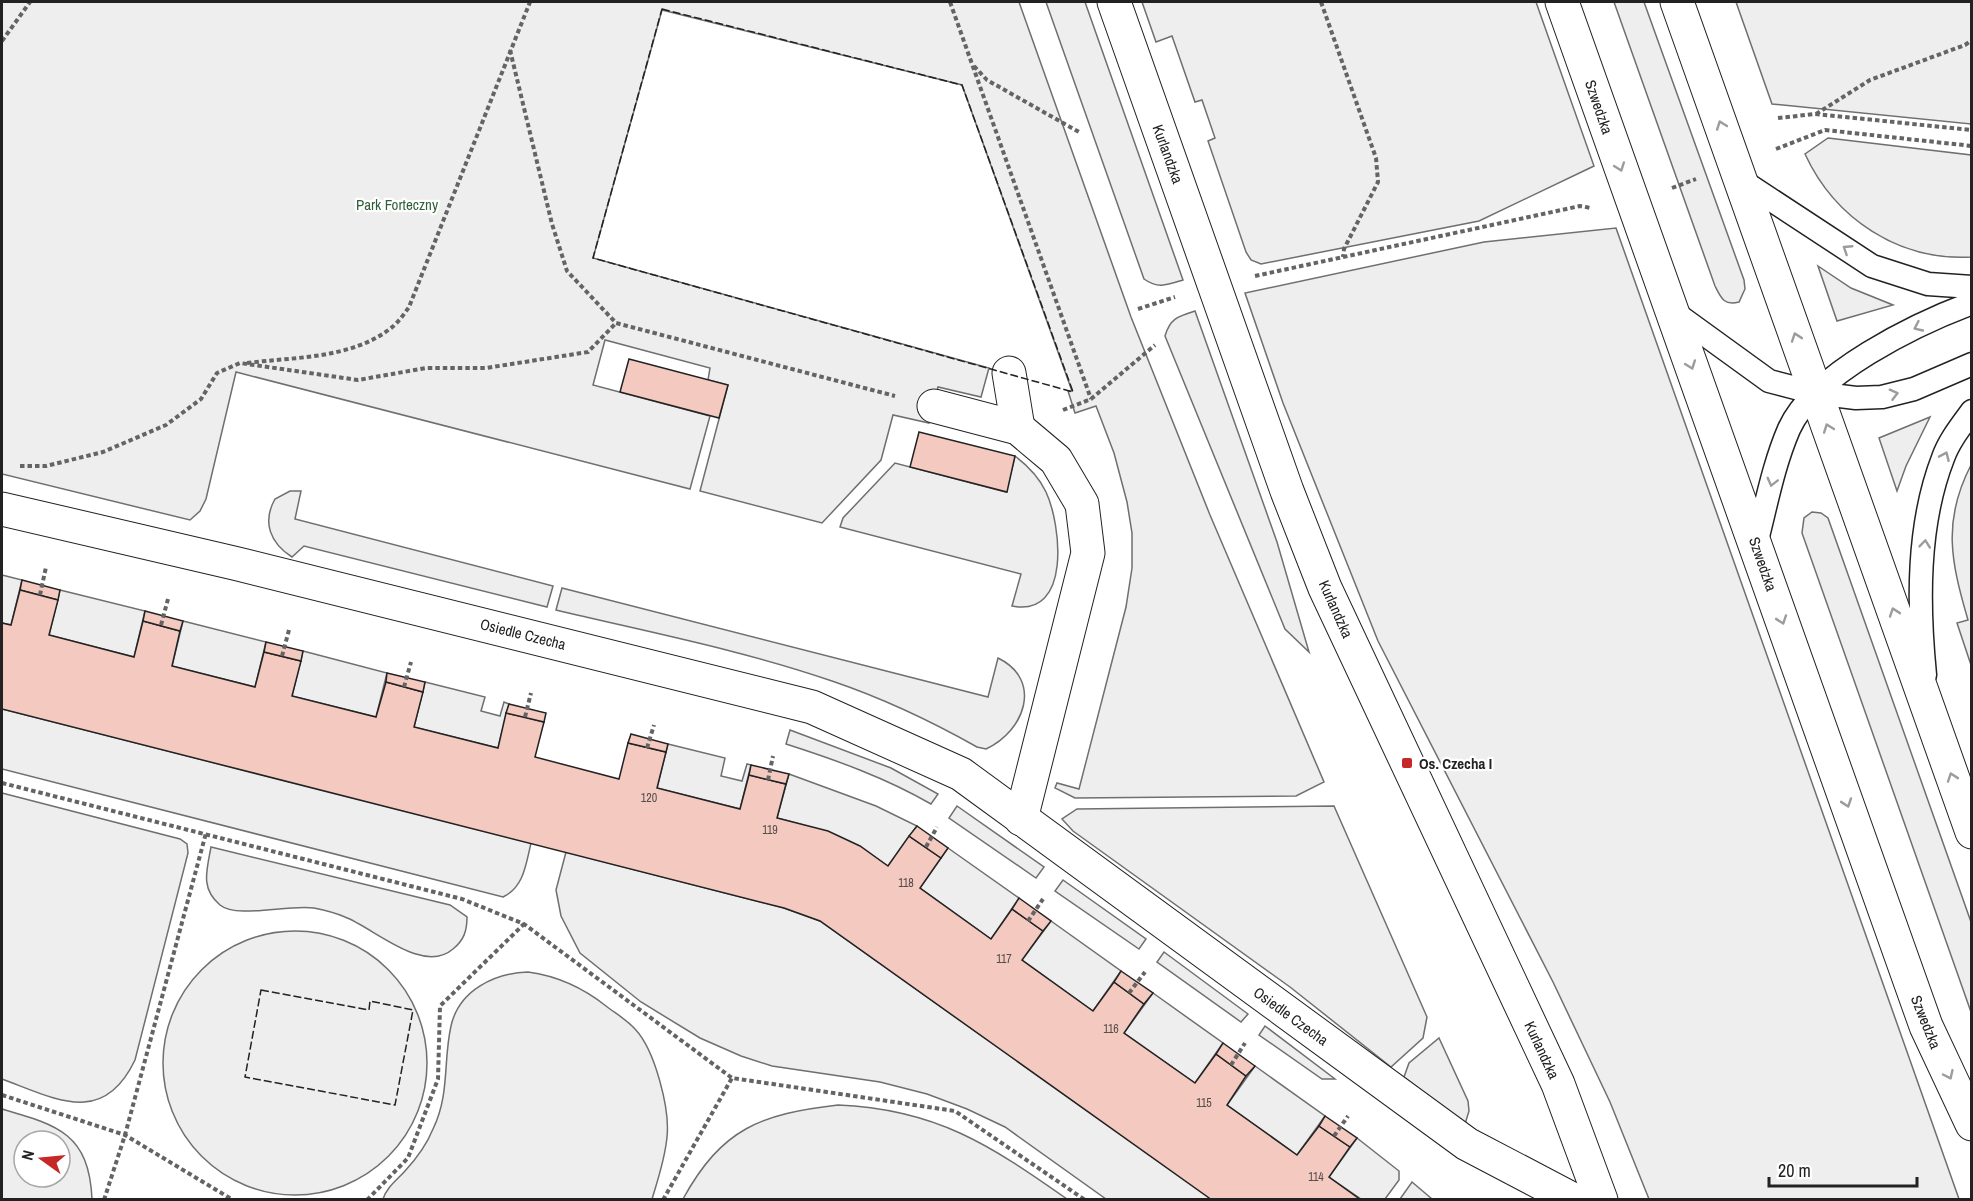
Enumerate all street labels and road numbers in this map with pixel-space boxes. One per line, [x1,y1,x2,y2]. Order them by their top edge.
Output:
street label: Szwedzka [1580,77,1618,137]
street label: Kurlandzka [1148,121,1188,187]
street label: Szwedzka [1744,534,1782,594]
street label: Kurlandzka [1314,577,1358,642]
street label: Osiedle Czecha [478,613,568,655]
street label: Osiedle Czecha [1249,982,1333,1050]
street label: Szwedzka [1906,992,1946,1052]
street label: Kurlandzka [1519,1018,1565,1082]

